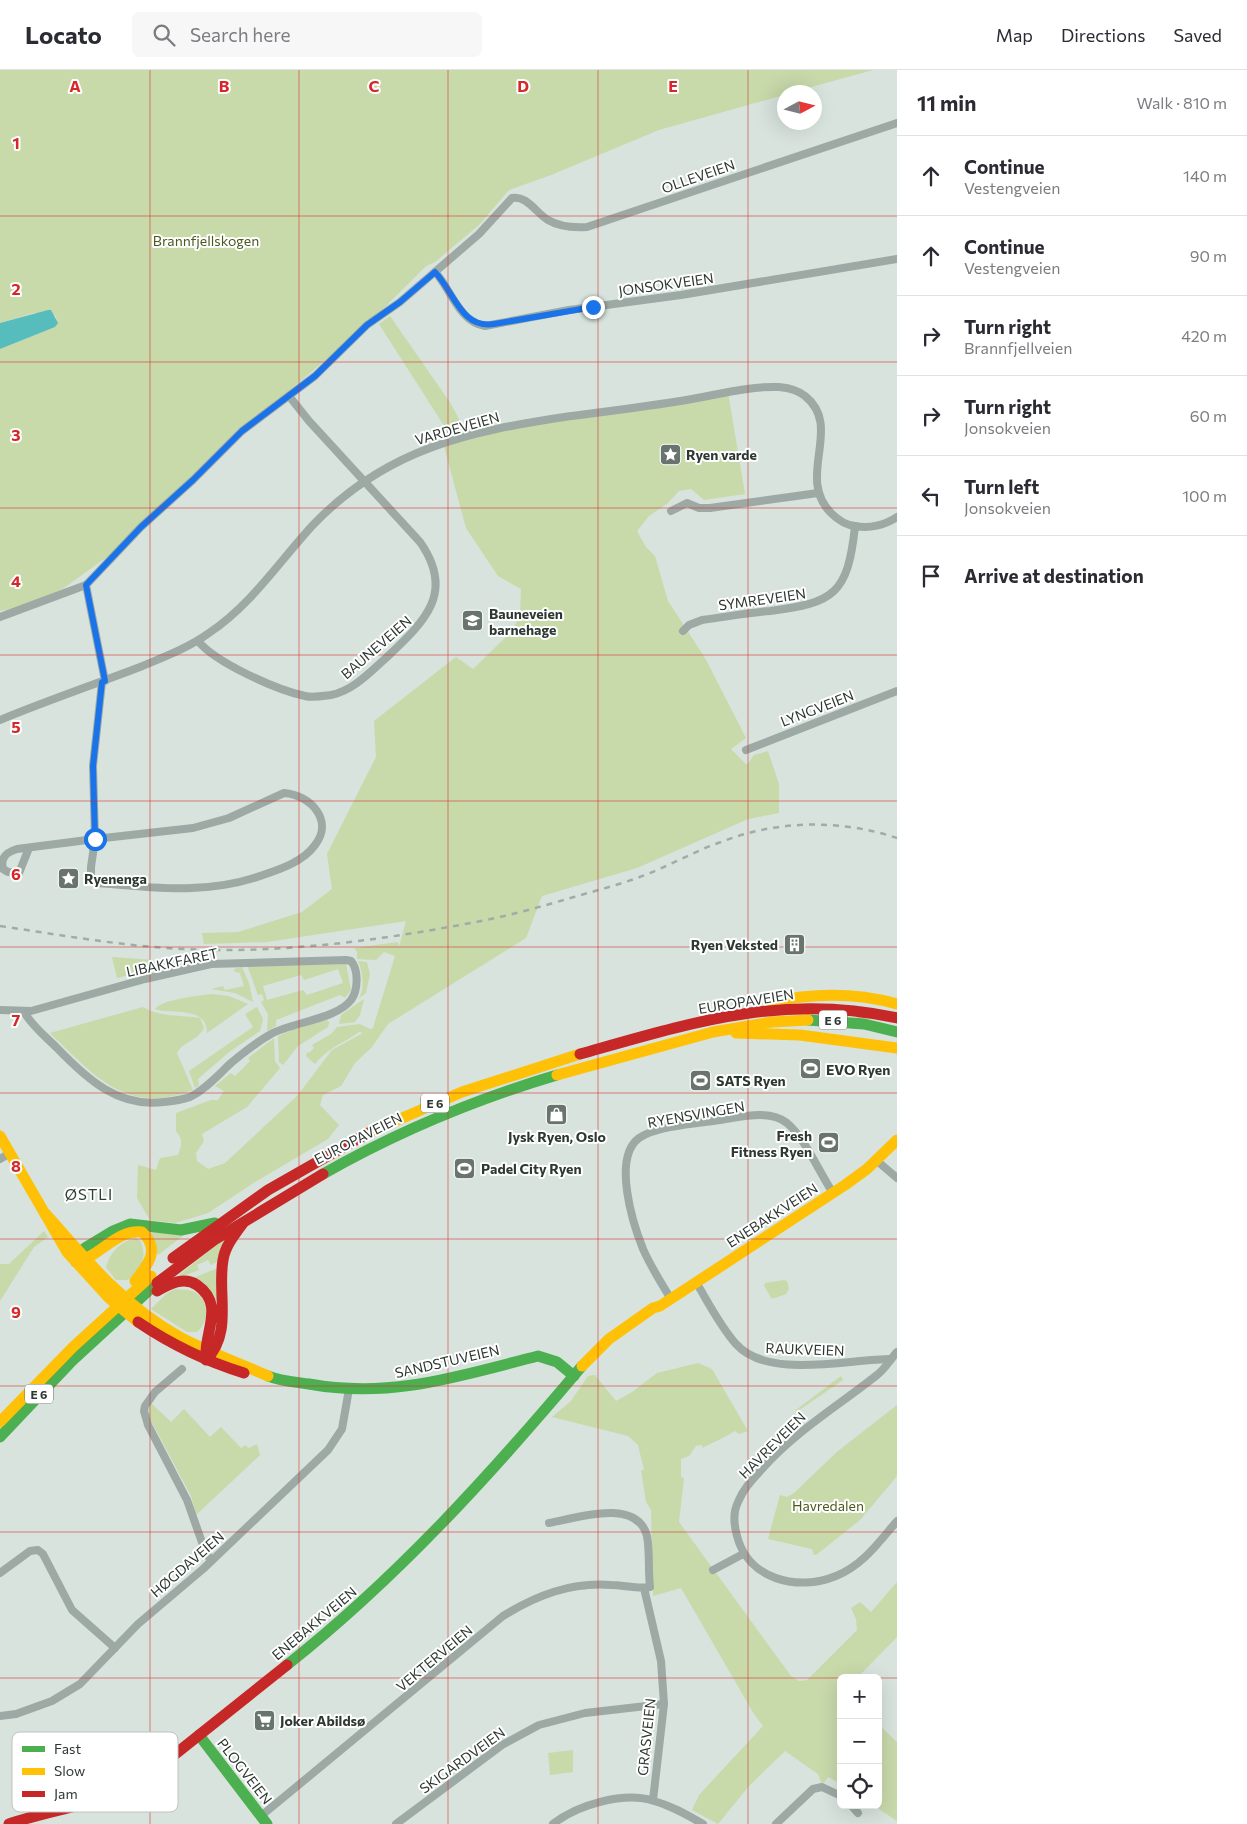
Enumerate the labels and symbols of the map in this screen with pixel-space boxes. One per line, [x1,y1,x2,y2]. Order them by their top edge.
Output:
text: A [69,76,81,95]
text: B [219,76,230,95]
text: C [369,76,380,95]
text: D [517,76,529,95]
text: E [668,76,678,95]
north arrow [777,85,822,130]
text: 1 [12,133,20,152]
street label: OLLEVEIEN [659,156,737,196]
park label: Brannfjellskogen [153,232,259,249]
street label: JONSOKVEIEN [617,269,715,299]
text: 2 [11,279,21,298]
route end [582,296,605,319]
street label: VARDEVEIEN [413,408,501,448]
text: 3 [11,425,21,444]
place icon: Ryen varde [658,442,682,466]
place label: Ryen varde [686,446,757,463]
text: 4 [11,571,21,590]
street label: SYMREVEIEN [717,584,807,614]
place label: Bauneveien barnehage [489,605,563,638]
school or university icon: Bauneveien barnehage [461,609,485,633]
street label: BAUNEVEIEN [337,612,415,682]
street label: LYNGVEIEN [778,686,856,730]
text: 5 [11,717,21,736]
route start [84,828,107,851]
text: 6 [11,864,21,883]
place icon: Ryenenga [56,866,80,890]
place label: Ryenenga [84,870,147,887]
building icon: Ryen Veksted [782,932,806,956]
place label: Ryen Veksted [691,936,778,953]
street label: LIBAKKFARET [125,944,219,980]
street label: EUROPAVEIEN [697,985,795,1017]
text: 7 [12,1010,21,1029]
road number: E 6 [819,1010,847,1030]
sports icon: EVO Ryen [798,1057,822,1081]
place label: EVO Ryen [826,1061,890,1078]
sports icon: SATS Ryen [688,1068,712,1092]
place label: SATS Ryen [716,1072,786,1089]
road number: E 6 [421,1094,449,1112]
street label: RYENSVINGEN [646,1097,746,1131]
shop icon: Jysk Ryen, Oslo [545,1102,569,1126]
street label: EUROPAVEIEN [311,1109,405,1167]
place label: Fresh Fitness Ryen [731,1127,812,1160]
place label: Jysk Ryen, Oslo [508,1128,606,1145]
sports icon: Fresh Fitness Ryen [816,1131,840,1155]
text: 8 [11,1156,21,1175]
sports icon: Padel City Ryen [453,1156,477,1180]
place label: Padel City Ryen [481,1160,582,1177]
street label: ENEBAKKVEIEN [723,1179,821,1251]
district label: ØSTLI [65,1185,113,1203]
text: 9 [11,1302,21,1321]
street label: RAUKVEIEN [765,1339,845,1359]
street label: SANDSTUVEIEN [393,1341,501,1381]
road number: E 6 [25,1385,53,1404]
street label: HAVREVEIEN [735,1408,809,1482]
park label: Havredalen [792,1497,864,1514]
street label: HØGDAVEIEN [147,1528,227,1600]
street label: ENEBAKKVEIEN [268,1583,360,1663]
street label: VEKTERVEIEN [392,1621,476,1695]
street label: GRASVEIEN [633,1697,659,1777]
supermarket icon: Joker Abildsø [252,1708,276,1732]
place label: Joker Abildsø [280,1712,365,1729]
street label: SKIGARDVEIEN [416,1723,508,1797]
legend [12,1732,178,1812]
street label: PLOGVEIEN [214,1735,276,1807]
text: Fast [54,1740,81,1757]
text: Slow [54,1762,85,1779]
text: Jam [54,1785,78,1802]

